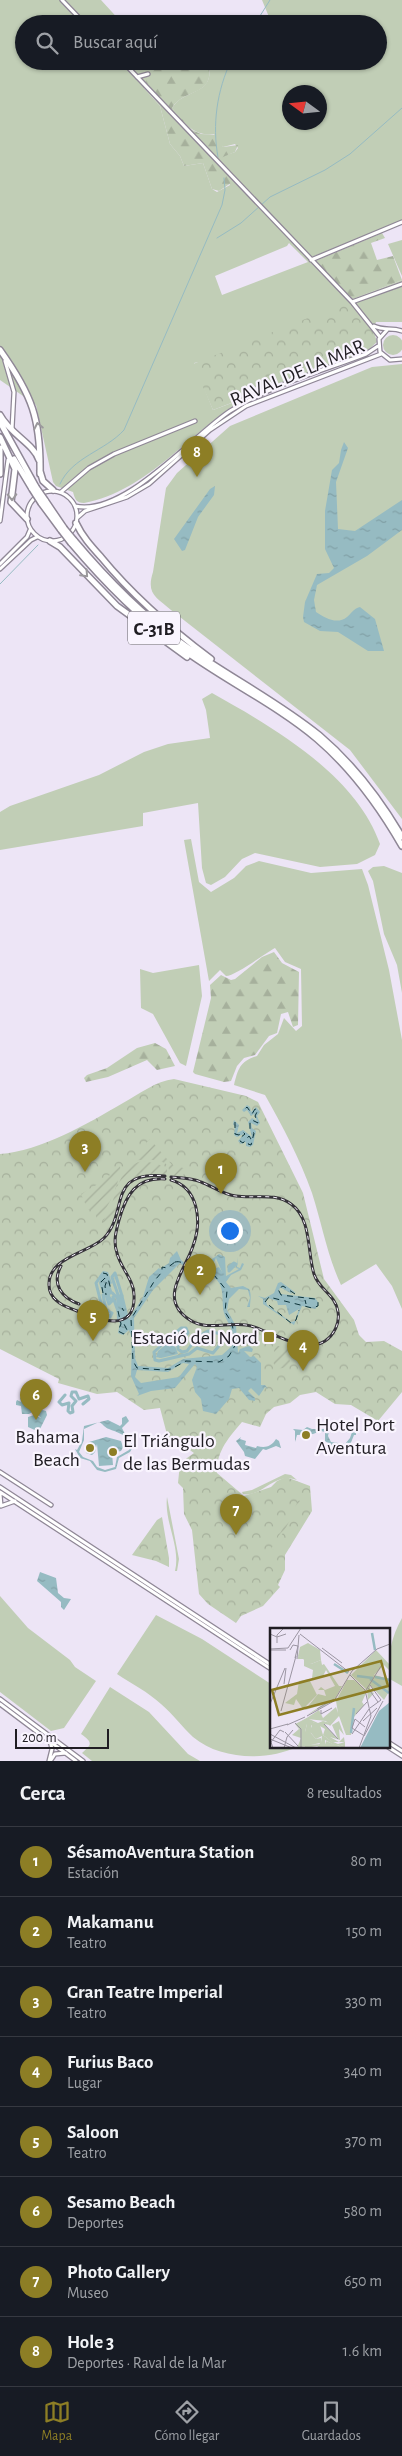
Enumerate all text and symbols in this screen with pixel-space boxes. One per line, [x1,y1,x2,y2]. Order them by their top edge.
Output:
search box [15,15,387,70]
icon: search [33,29,61,57]
text: Buscar aquí [73,33,158,52]
north arrow [282,85,327,130]
street label: RAVAL DE LA MAR [227,336,367,410]
one-way arrow [33,421,43,430]
pin: 8 [181,436,213,477]
one-way arrow [7,493,18,501]
one-way arrow [79,568,88,577]
road number: C-31B [128,612,180,644]
pin: 3 [69,1131,101,1172]
pin: 1 [205,1153,237,1194]
your location [217,1218,243,1244]
pin: 2 [184,1254,216,1295]
pin: 5 [77,1300,109,1341]
place label: Estació del Nord [132,1328,258,1348]
marker: Estació del Nord [262,1330,276,1344]
pin: 4 [287,1330,319,1371]
pin: 6 [20,1379,52,1420]
place label: Hotel Port Aventura [316,1415,395,1458]
place label: Bahama Beach [15,1427,80,1470]
marker: Hotel Port Aventura [300,1429,312,1441]
place label: El Triángulo de las Bermudas [123,1431,250,1474]
marker: Bahama Beach [84,1442,96,1454]
marker: El Triángulo de las Bermudas [107,1446,119,1458]
pin: 7 [220,1494,252,1535]
inset map [270,1628,390,1748]
scale bar [15,1726,109,1749]
text: 200 m [22,1731,57,1745]
text: Cerca [20,1783,66,1804]
text: 8 resultados [307,1785,382,1801]
text: SésamoAventura Station [67,1843,254,1862]
text: 1 [33,1853,39,1869]
text: 80 m [351,1853,382,1869]
text: Estación [67,1865,119,1881]
text: Makamanu [67,1913,154,1932]
text: 2 [32,1923,40,1939]
text: 150 m [346,1923,382,1939]
text: Teatro [67,1935,107,1951]
text: Gran Teatre Imperial [67,1983,223,2002]
text: 3 [33,1993,39,2009]
text: 330 m [345,1993,382,2009]
text: Teatro [67,2005,107,2021]
text: Furius Baco [67,2053,153,2072]
text: 4 [32,2063,40,2079]
text: 340 m [344,2063,382,2079]
text: Lugar [67,2075,102,2091]
text: Saloon [67,2123,119,2142]
text: 5 [33,2133,39,2149]
text: 370 m [345,2133,382,2149]
text: Teatro [67,2145,107,2161]
text: Sesamo Beach [67,2193,175,2212]
text: 6 [32,2203,40,2219]
text: 580 m [344,2203,382,2219]
text: Deportes [67,2215,124,2231]
text: Photo Gallery [67,2263,170,2282]
text: 7 [33,2273,39,2289]
text: 650 m [344,2273,382,2289]
text: Museo [67,2285,109,2301]
text: Hole 3 [67,2333,114,2352]
text: 8 [32,2343,40,2359]
text: 1.6 km [343,2343,382,2359]
text: Deportes · Raval de la Mar [67,2355,226,2371]
tab: Mapa [41,2398,72,2445]
tab: Cómo llegar [155,2398,219,2445]
tab: Guardados [302,2398,361,2445]

